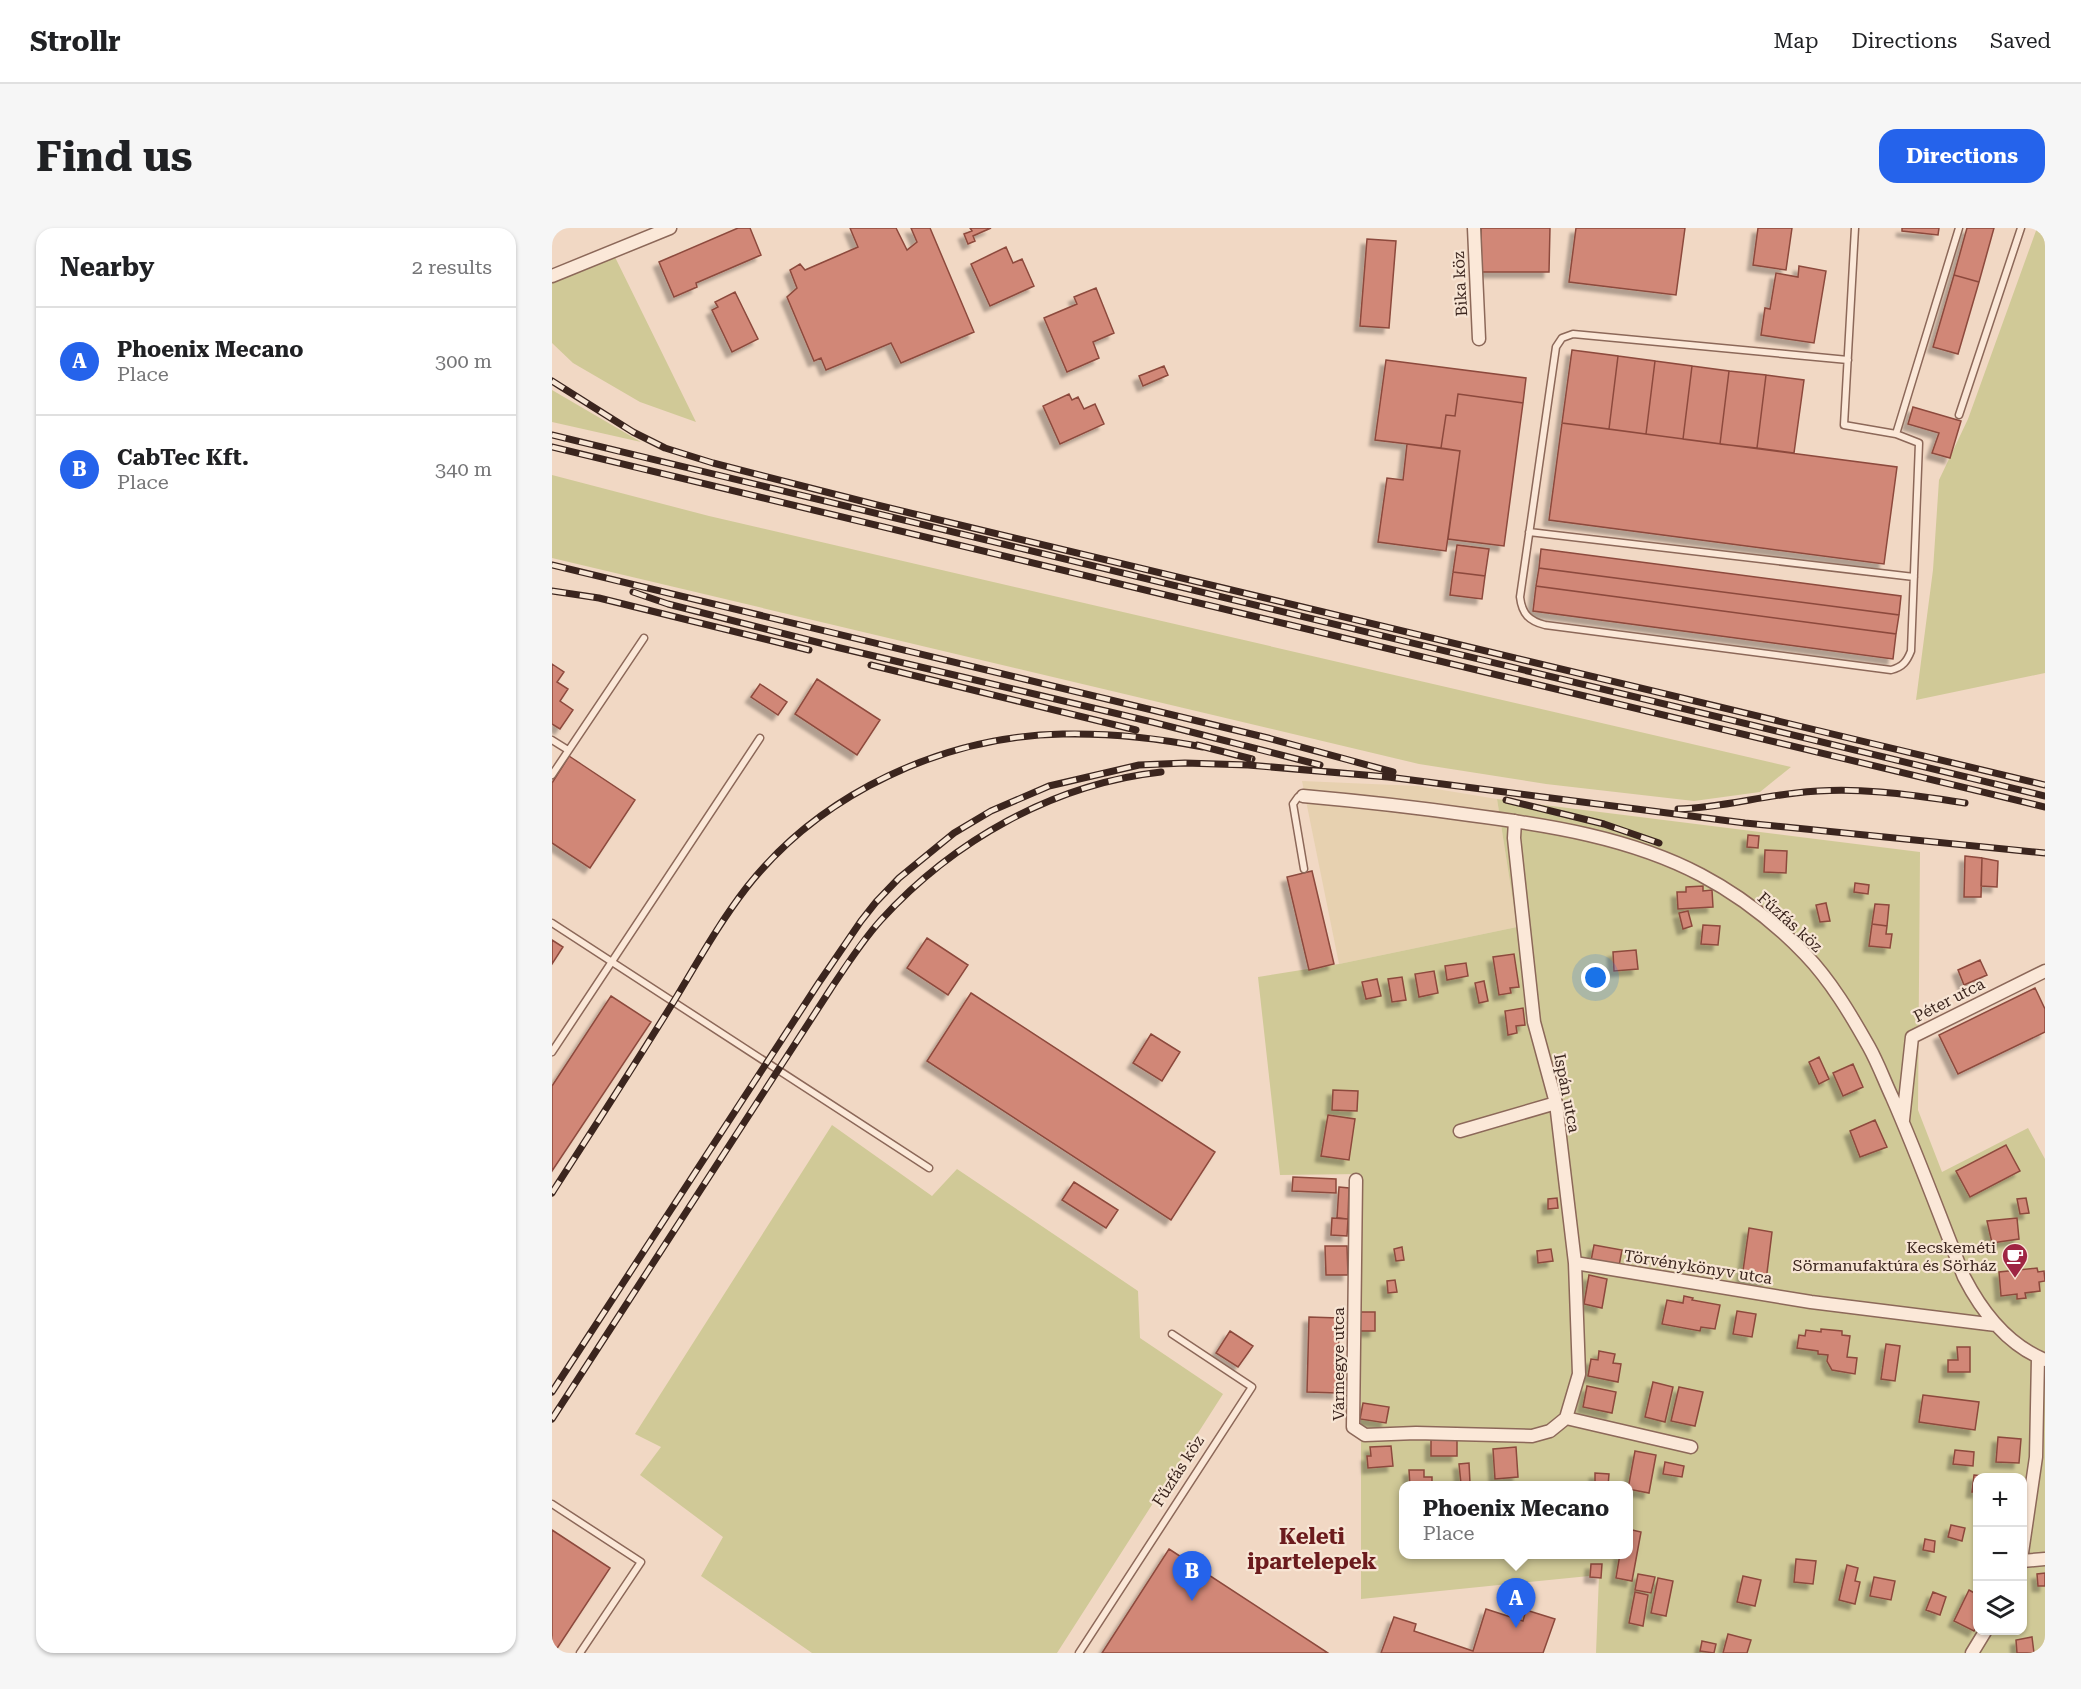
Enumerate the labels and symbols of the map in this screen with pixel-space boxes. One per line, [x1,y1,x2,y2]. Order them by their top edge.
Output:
street label: Bika köz [1449,251,1471,317]
street label: Fűzfás köz [1754,888,1827,956]
your location [1581,963,1610,992]
street label: Péter utca [1910,974,1988,1026]
street label: Ispán utca [1550,1052,1584,1135]
place label: Kecskeméti Sörmanufaktúra és Sörház [1792,1238,1996,1275]
cafe icon: Kecskeméti Sörmanufaktúra és Sörház [2000,1241,2030,1279]
street label: Törvénykönyv utca [1622,1246,1774,1288]
street label: Vármegye utca [1329,1307,1348,1421]
street label: Fűzfás köz [1148,1432,1208,1510]
district label: Keleti ipartelepek [1247,1524,1377,1574]
pin: B [1172,1552,1212,1601]
pin: A [1496,1578,1536,1628]

